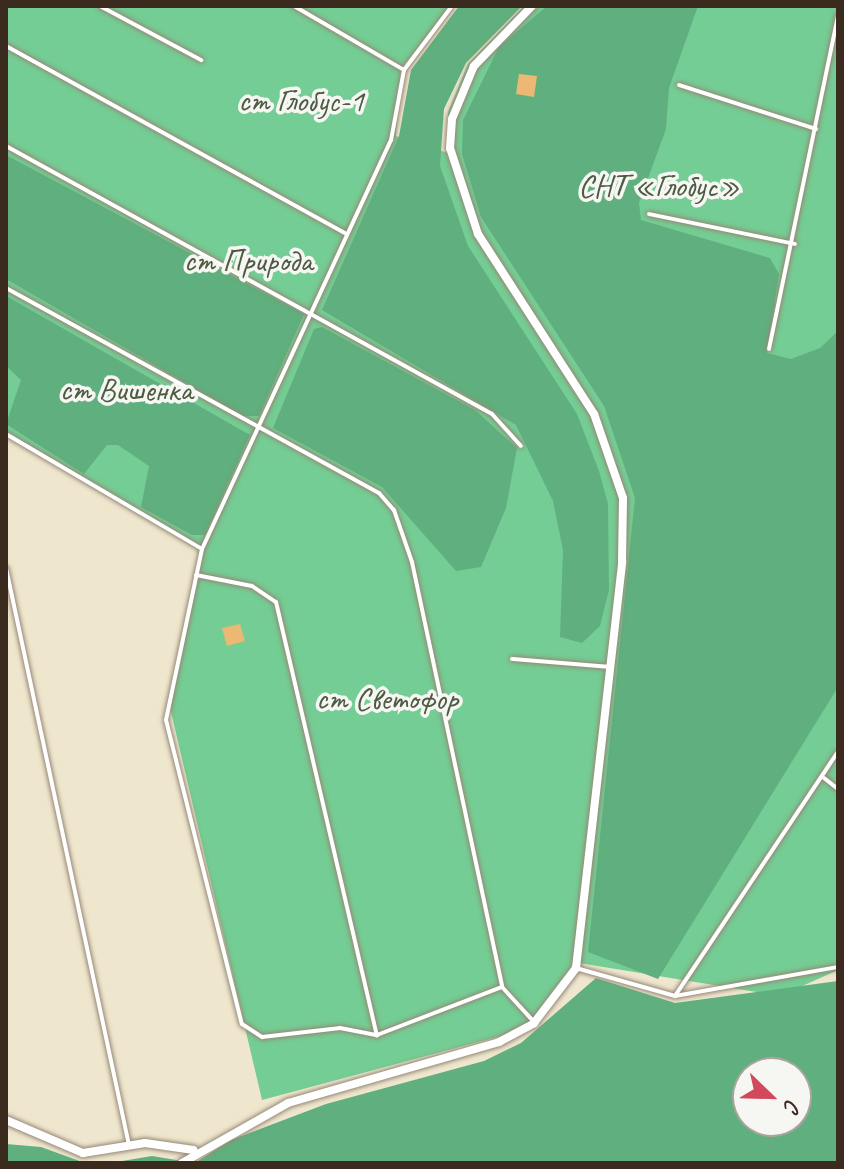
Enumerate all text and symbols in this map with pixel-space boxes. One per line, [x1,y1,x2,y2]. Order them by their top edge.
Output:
park label: ст Глобус-1 [238,82,364,120]
park label: СНТ «Глобус» [578,167,740,205]
park label: ст Природа [184,242,312,280]
park label: ст Вишенка [59,371,193,409]
park label: ст Светофор [314,680,460,718]
north arrow [732,1057,812,1137]
text: С [777,1095,807,1116]

